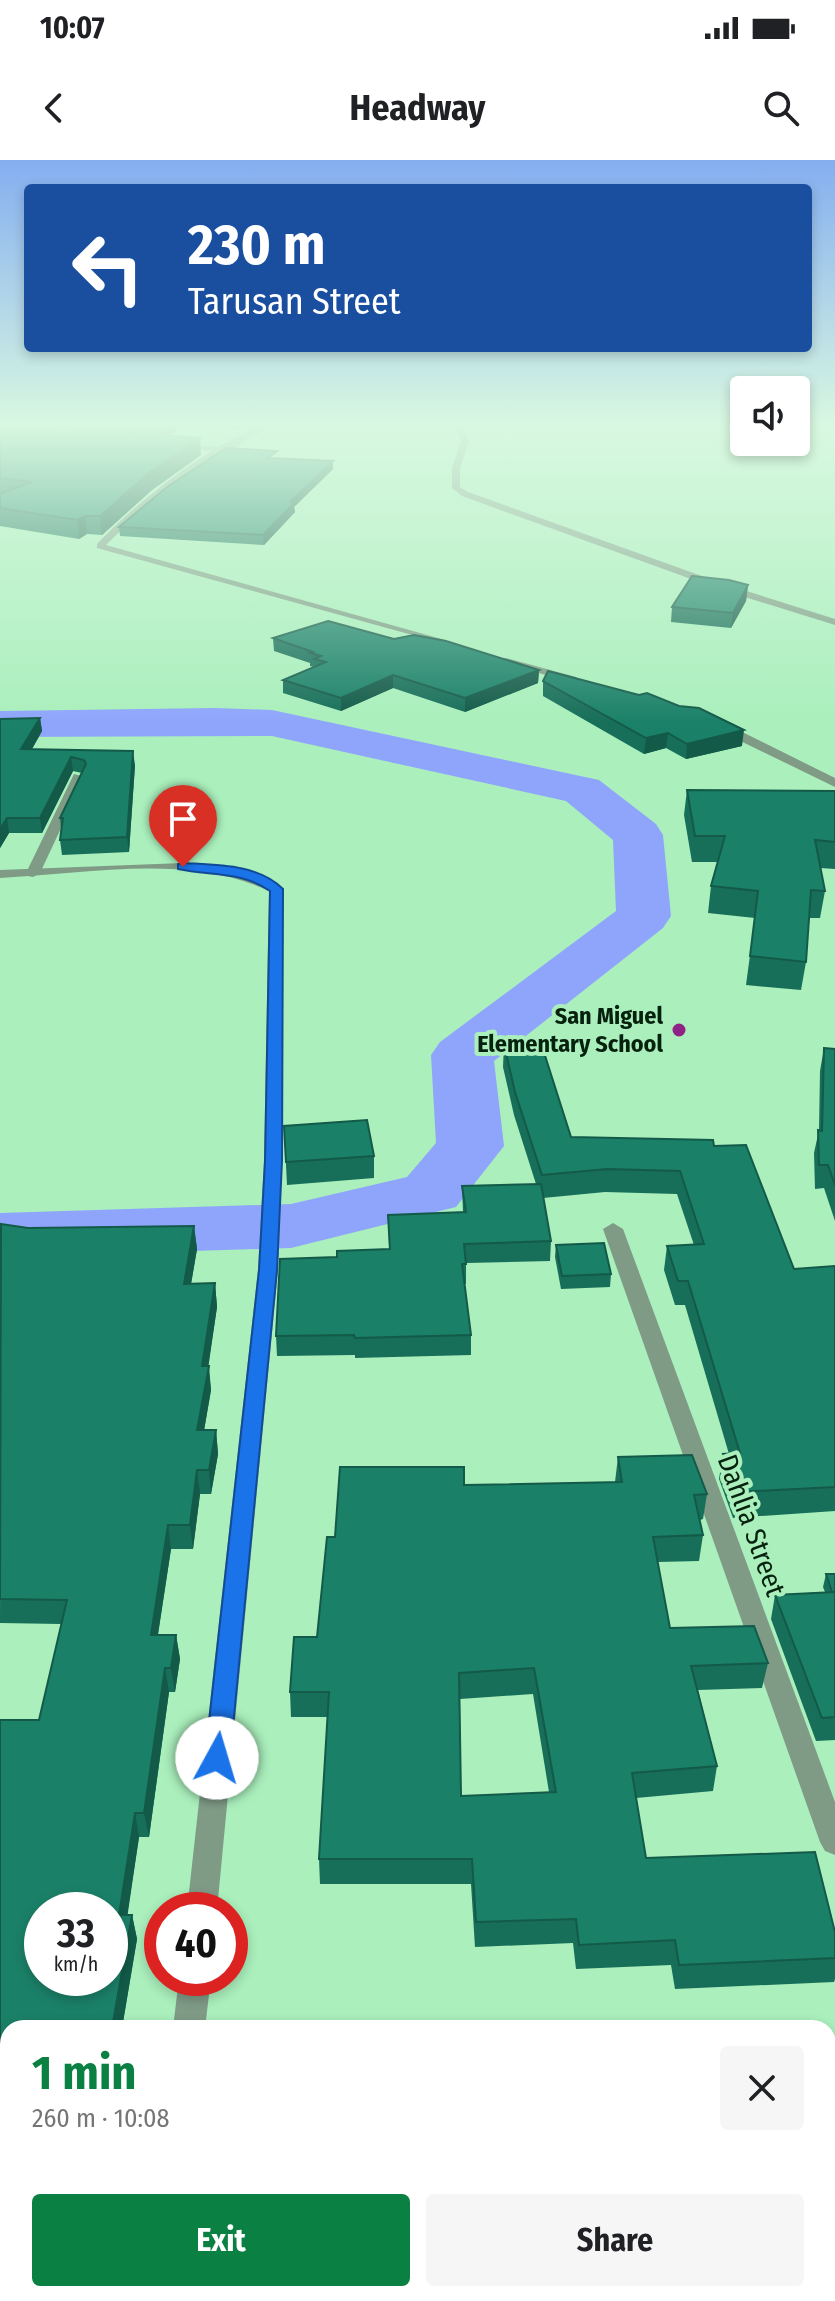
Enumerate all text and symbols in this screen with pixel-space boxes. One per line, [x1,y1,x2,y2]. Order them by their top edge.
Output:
text: 10:07 [40,10,105,46]
icon: back [32,86,76,130]
text: Headway [350,86,485,130]
icon: search [759,86,803,130]
text: 230 m [188,212,325,279]
icon: left [56,216,160,320]
text: Tarusan Street [188,280,401,324]
map controls [730,376,810,456]
button: sound [730,376,810,456]
pin [149,785,217,867]
icon: arrive [161,797,205,841]
place label: San Miguel Elementary School [477,1002,663,1058]
marker: San Miguel Elementary School [670,1021,688,1039]
street label: Dahlia Street [711,1450,793,1601]
position arrow [175,1716,259,1800]
speed limit sign: 40 [144,1892,248,1996]
text: 33 [57,1910,95,1958]
text: km/h [54,1952,98,1976]
text: 1 min [32,2044,137,2102]
button: close [720,2046,804,2130]
text: 260 m · 10:08 [32,2103,170,2134]
button: Exit [32,2194,410,2286]
button: Share [426,2194,804,2286]

